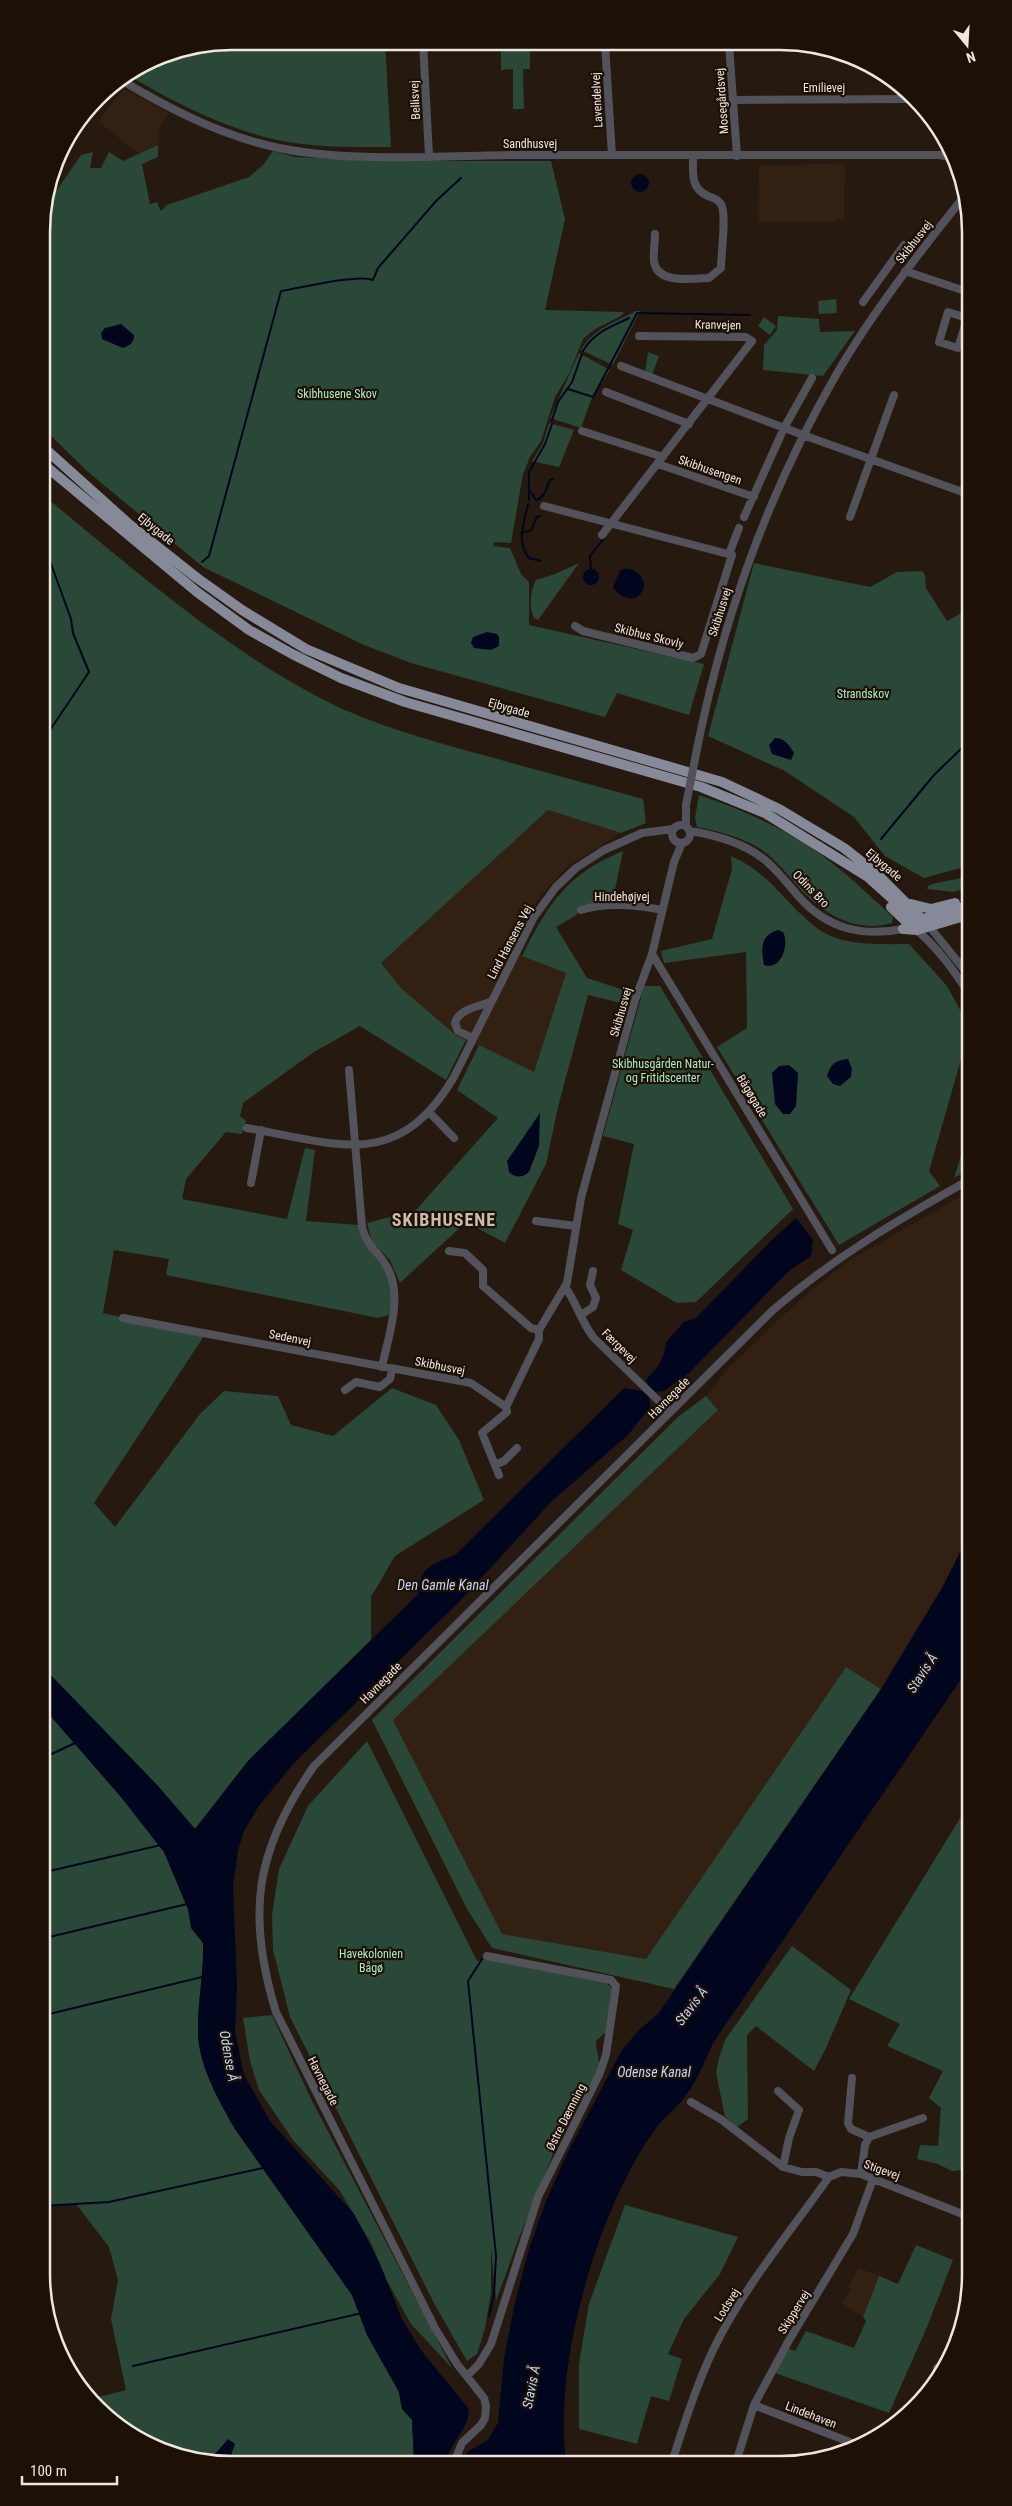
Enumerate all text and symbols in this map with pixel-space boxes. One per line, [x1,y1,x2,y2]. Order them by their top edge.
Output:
north arrow [942,20,992,70]
text: N [964,48,978,66]
street label: Mosegårdsvej [713,67,731,135]
street label: Lavendelvej [589,72,605,128]
street label: Bellisvej [407,80,423,120]
street label: Emilievej [803,81,845,95]
street label: Sandhusvej [503,137,557,151]
street label: Skibhusvej [893,218,935,266]
street label: Kranvejen [695,318,741,332]
park label: Skibhusene Skov [297,387,377,401]
street label: Skibhusengen [676,453,744,487]
street label: Ejbygade [135,510,177,548]
street label: Skibhusvej [706,586,734,638]
street label: Skibhus Skovly [613,621,685,651]
park label: Strandskov [837,687,889,701]
street label: Ejbygade [487,695,532,721]
street label: Ejbygade [863,846,905,884]
street label: Odins Bro [790,868,832,910]
street label: Hindehøjvej [594,890,650,904]
street label: Lind Hansens Vej [485,903,535,981]
street label: Skibhusvej [607,986,635,1038]
park label: Skibhusgården Natur- og Fritidscenter [612,1057,714,1085]
street label: Bågøgade [734,1072,770,1120]
district label: SKIBHUSENE [392,1209,496,1230]
street label: Færgevej [599,1326,639,1366]
street label: Sedenvej [268,1327,312,1349]
street label: Skibhusvej [414,1354,466,1378]
street label: Havnegade [645,1374,693,1422]
water label: Den Gamle Kanal [397,1577,490,1593]
water label: Stavis Å [903,1650,941,1696]
street label: Havnegade [357,1659,405,1707]
park label: Havekolonien Bågø [339,1947,403,1975]
water label: Stavis Å [671,1983,711,2028]
water label: Odense Å [217,2029,242,2083]
street label: Havnegade [305,2054,341,2108]
water label: Odense Kanal [617,2064,692,2080]
street label: Østre Dæmning [543,2081,589,2153]
street label: Stigevej [862,2157,902,2183]
street label: Lodsvej [711,2286,743,2324]
street label: Skippervej [775,2288,813,2336]
water label: Stavis Å [518,2364,543,2410]
street label: Lindehaven [783,2399,839,2431]
scale bar [22,2454,118,2486]
text: 100 m [30,2462,67,2480]

